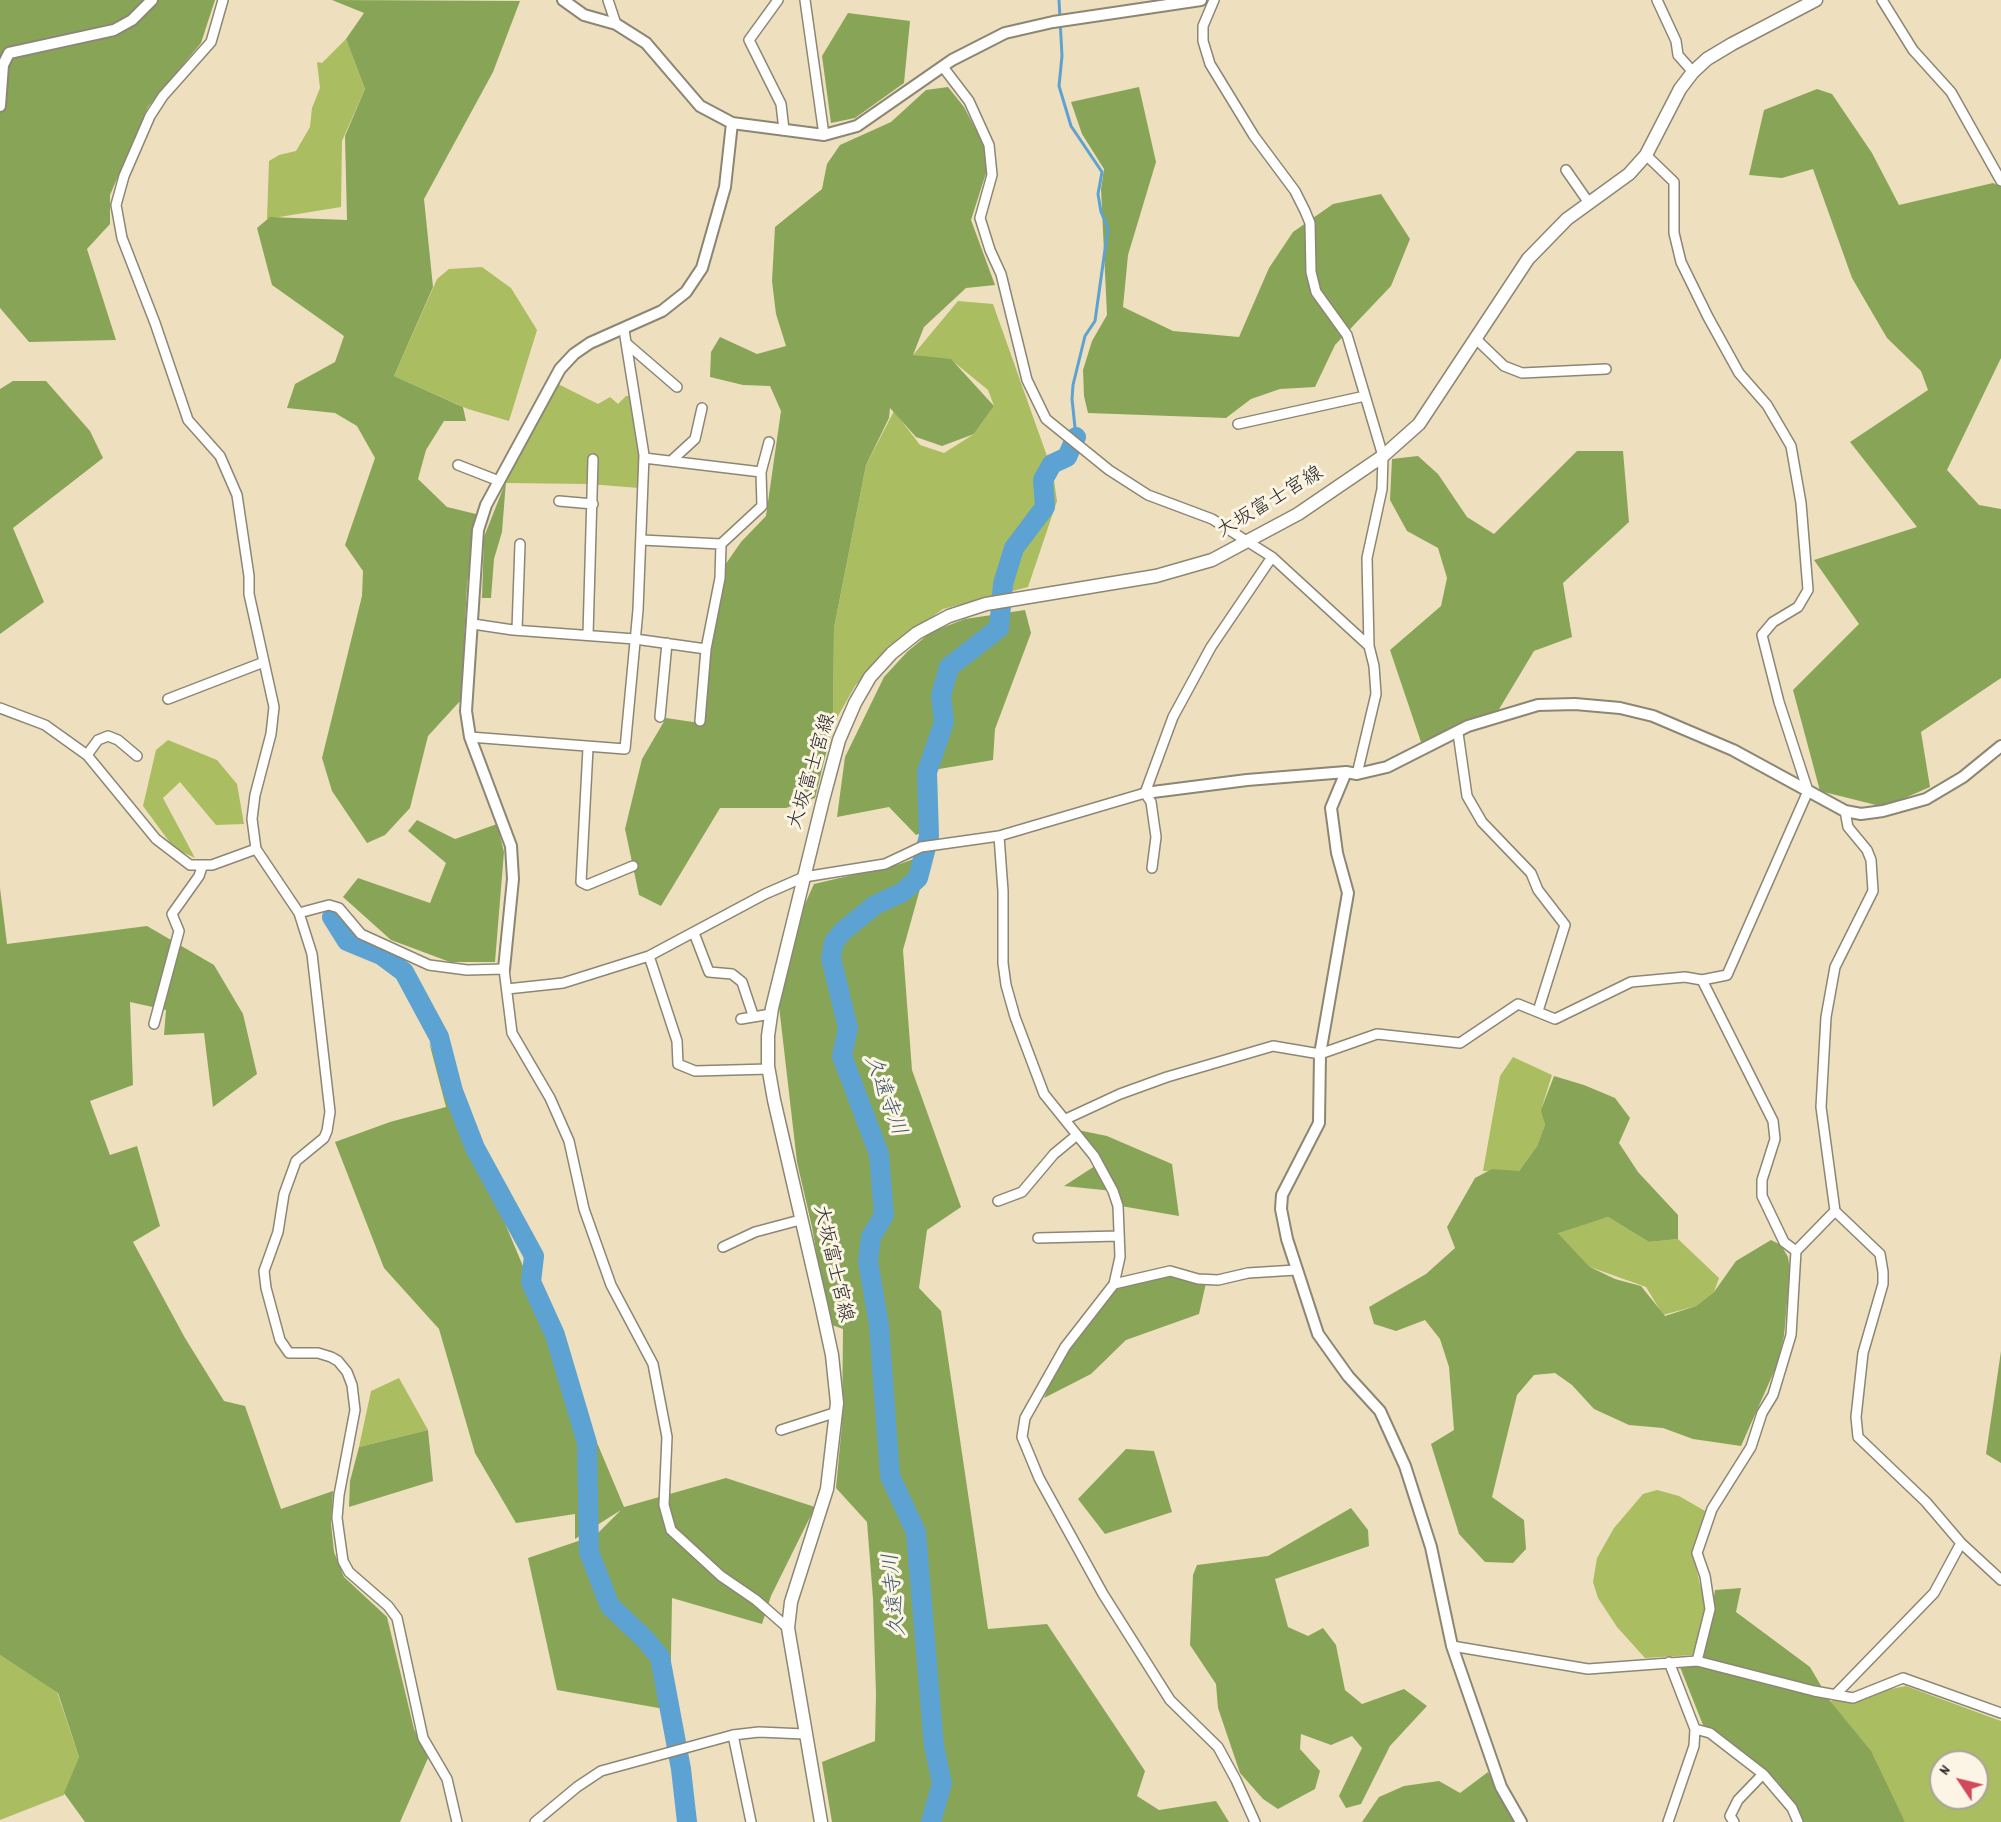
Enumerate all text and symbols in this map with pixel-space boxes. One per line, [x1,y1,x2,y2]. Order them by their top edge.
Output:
street label: 大坂富士宮線 [1213,463,1329,545]
street label: 大坂富士宮線 [785,711,843,833]
water label: 久遠寺川 [857,1052,909,1140]
street label: 大坂富士宮線 [806,1203,856,1325]
water label: 久遠寺川 [881,1552,913,1638]
north arrow [1929,1750,1989,1810]
text: N [1934,1761,1957,1780]

